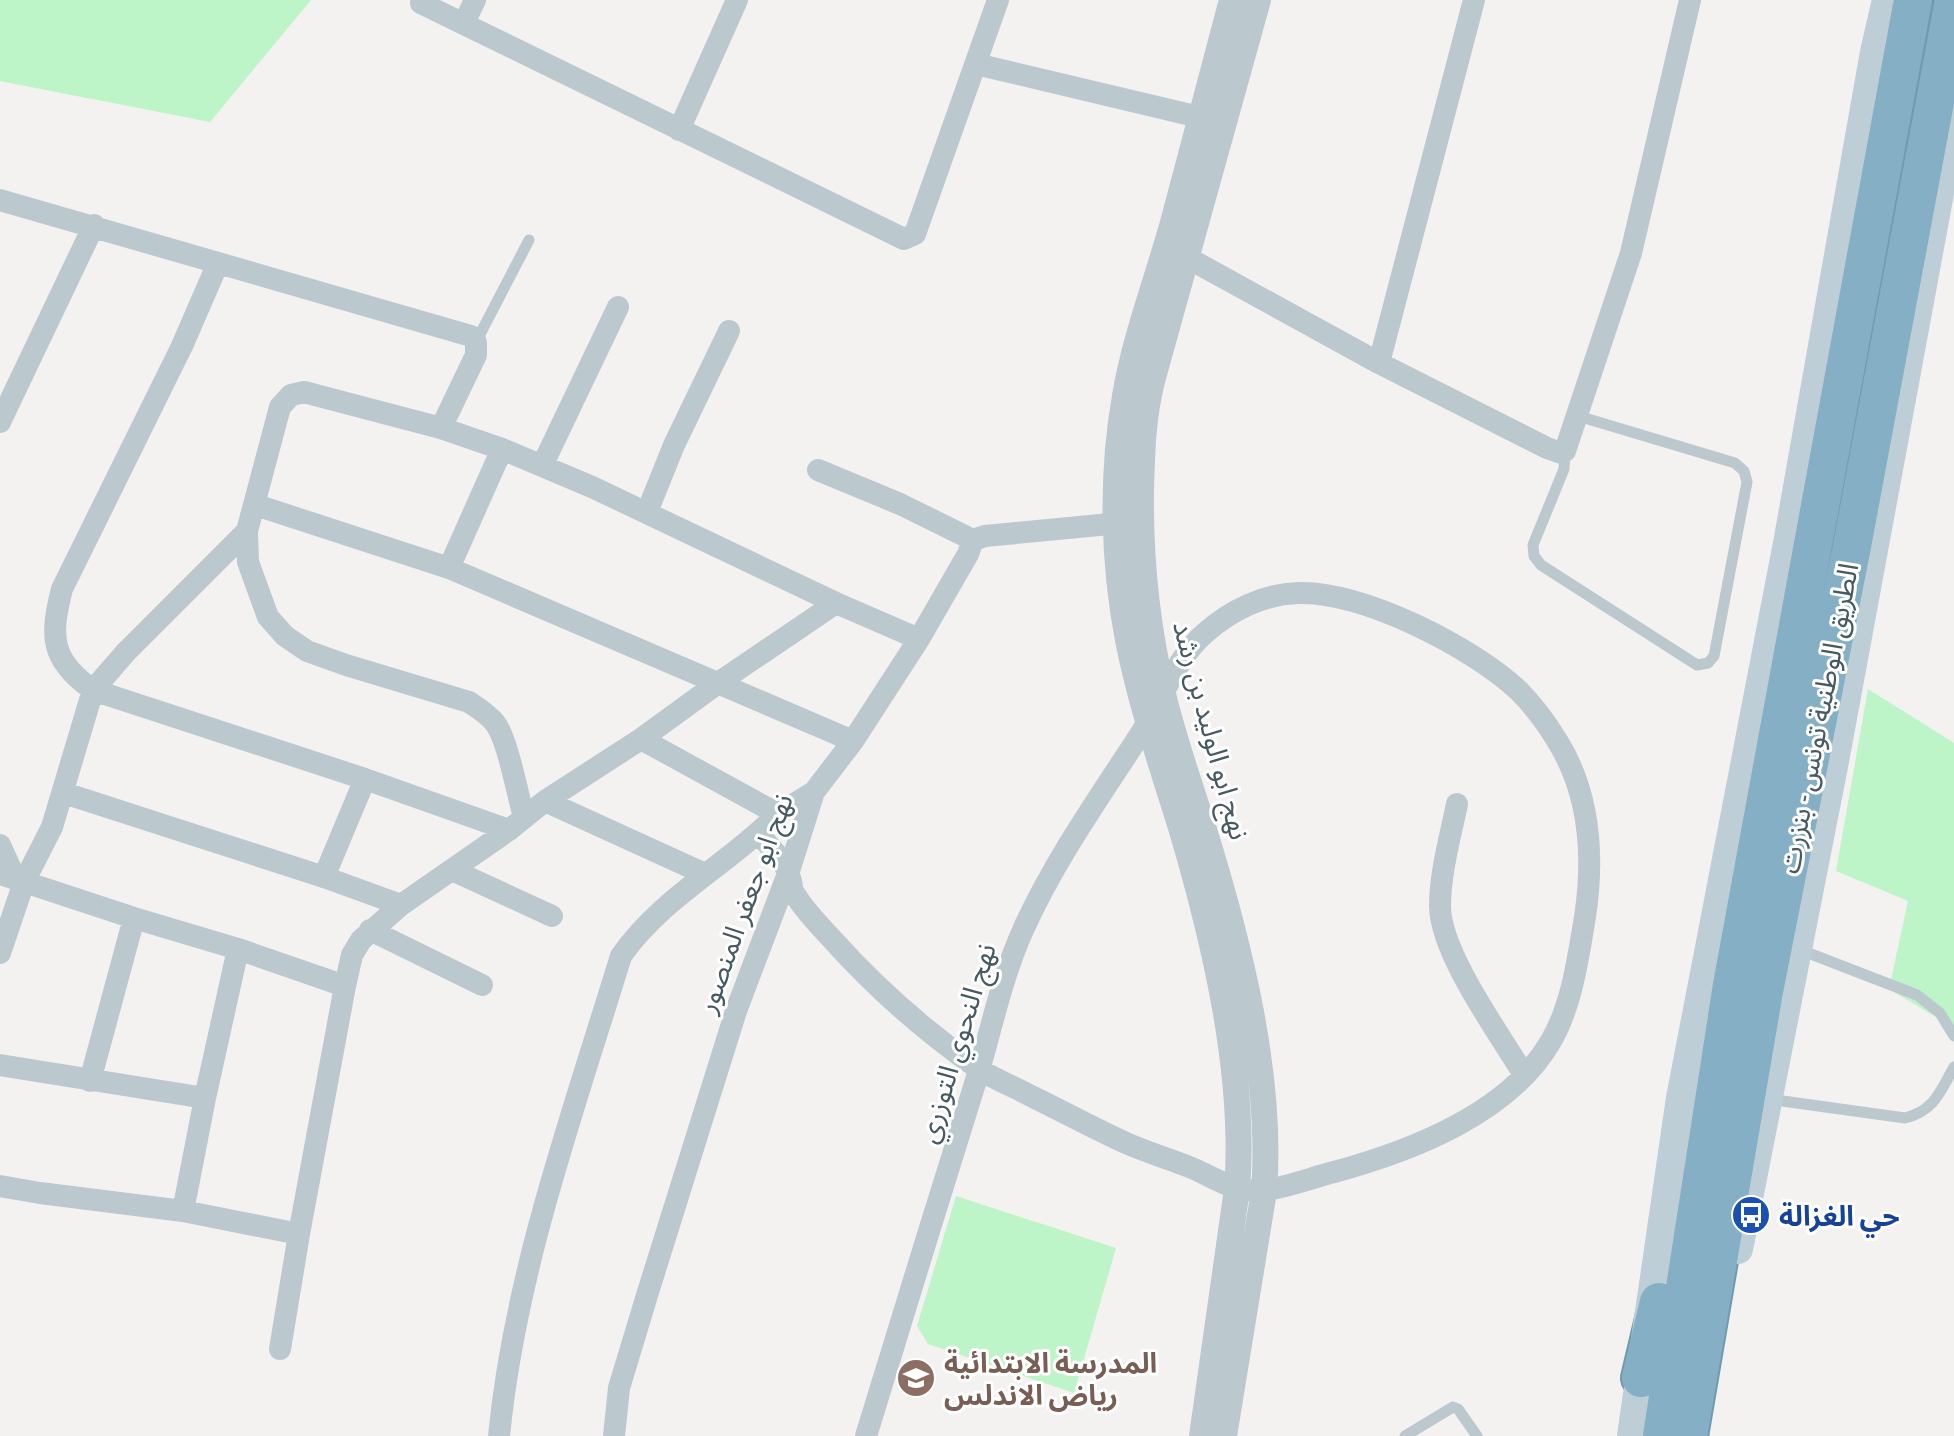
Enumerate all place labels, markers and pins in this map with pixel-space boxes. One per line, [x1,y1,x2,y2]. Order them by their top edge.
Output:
bus stop icon: حي الغزالة [1730,1194,1772,1236]
place label: حي الغزالة [1779,1197,1900,1238]
place label: المدرسة الابتدائية رياض الاندلس [944,1344,1157,1413]
school or university icon: المدرسة الابتدائية رياض الاندلس [895,1357,937,1399]

